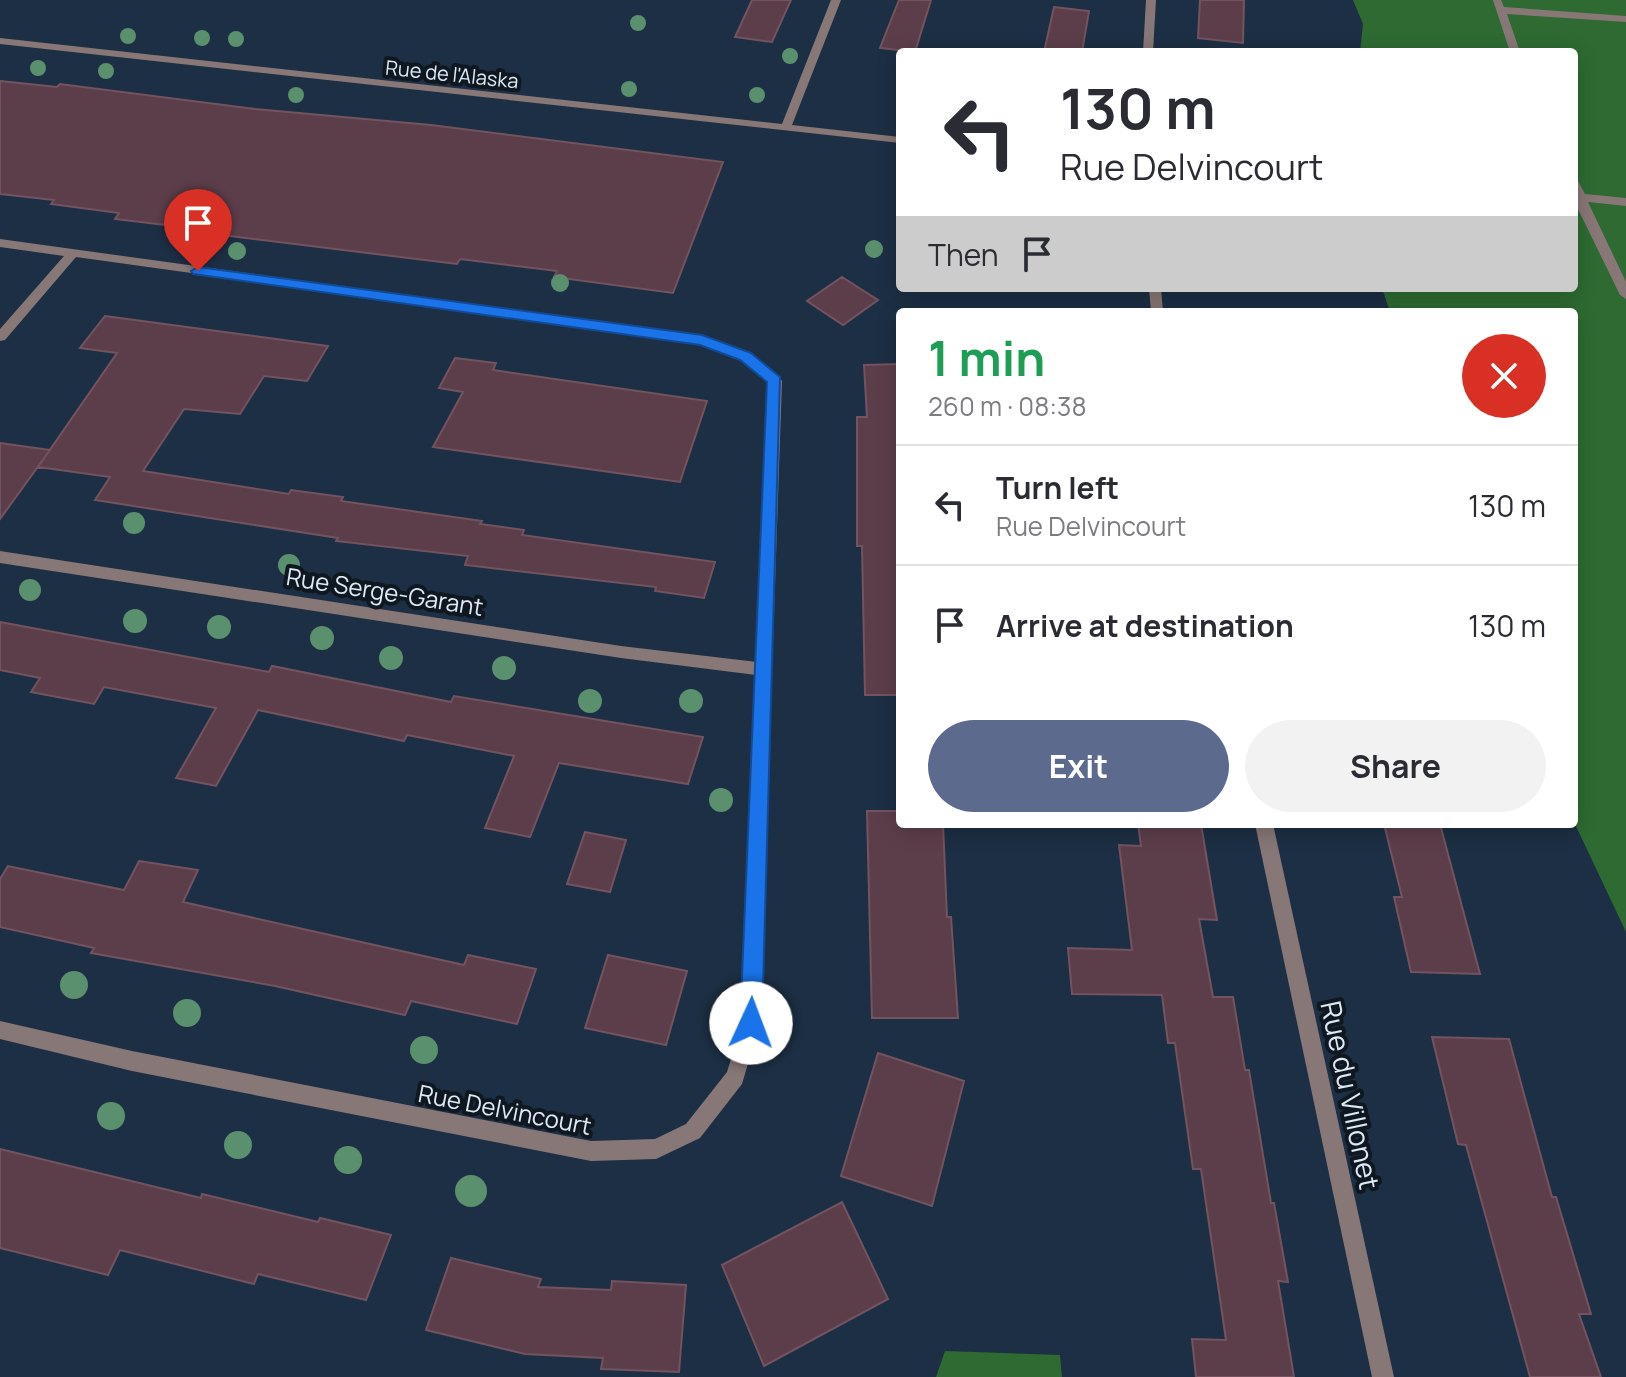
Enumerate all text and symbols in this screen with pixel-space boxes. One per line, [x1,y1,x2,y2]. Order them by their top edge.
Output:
street label: Rue de l'Alaska [384,54,520,94]
text: 130 m [1060,69,1216,146]
icon: left [928,80,1032,184]
text: Rue Delvincourt [1060,142,1323,191]
pin [164,189,232,271]
icon: arrive [176,201,220,245]
icon: arrive [1015,232,1059,276]
text: Then [928,234,999,275]
text: 1 min [928,325,1045,390]
button: close [1462,334,1546,418]
text: 260 m · 08:38 [928,388,1087,424]
text: Turn left [996,467,1119,508]
icon: left [928,483,972,527]
text: 130 m [1468,485,1546,526]
text: Rue Delvincourt [996,508,1186,544]
street label: Rue Serge-Garant [284,559,486,623]
icon: arrive [928,603,972,647]
text: Arrive at destination [996,605,1294,646]
text: 130 m [1468,605,1546,646]
button: Exit [928,720,1229,812]
button: Share [1245,720,1546,812]
position arrow [709,981,793,1065]
street label: Rue du Villonet [1312,997,1390,1193]
street label: Rue Delvincourt [416,1076,594,1142]

